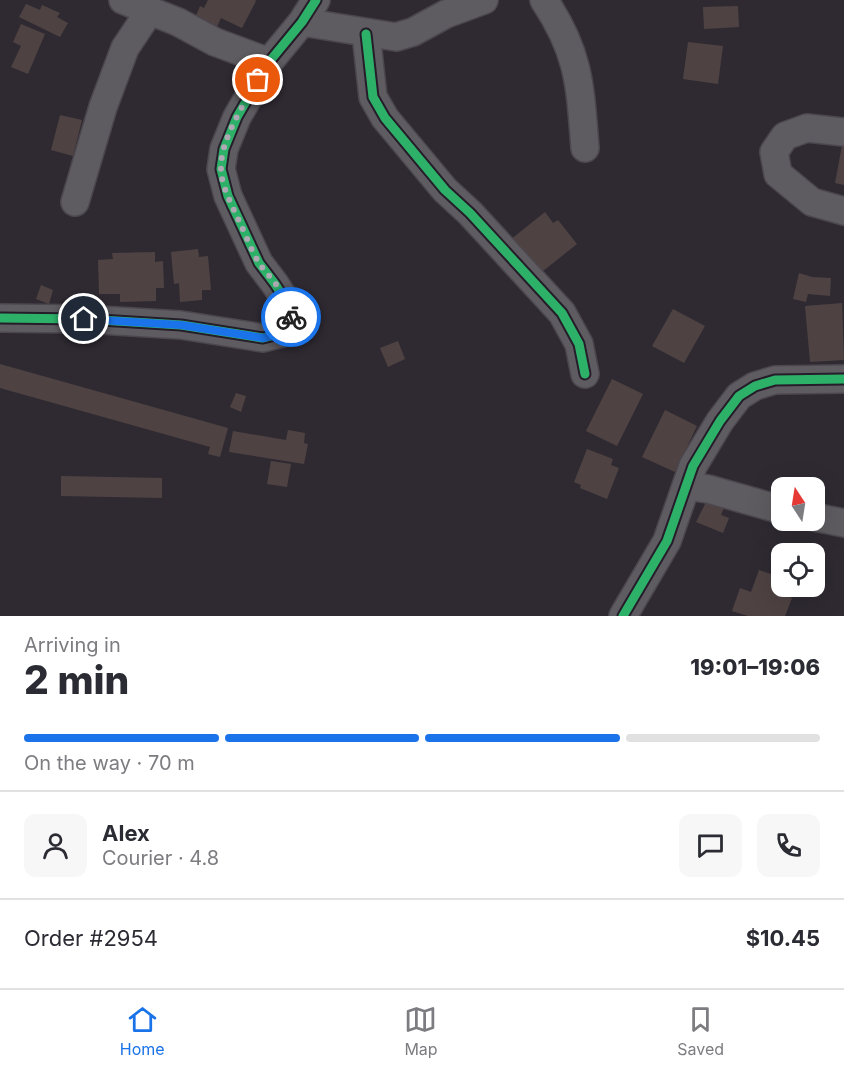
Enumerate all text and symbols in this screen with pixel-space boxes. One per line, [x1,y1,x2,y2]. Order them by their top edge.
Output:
pin [232,54,283,105]
icon: bag [241,63,274,96]
courier [261,287,321,347]
pin [58,293,109,344]
icon: bike [275,301,308,334]
icon: home [67,302,100,335]
north arrow [771,477,825,531]
map controls [771,477,825,597]
button: locate [771,543,825,597]
text: Arriving in [24,633,121,657]
text: 19:01–19:06 [690,654,820,680]
text: 2 min [24,656,129,703]
text: On the way · 70 m [24,751,195,775]
button: person [24,814,87,877]
button: chat [679,814,742,877]
button: phone [757,814,820,877]
text: Alex [102,820,150,846]
text: Courier · 4.8 [102,846,219,870]
text: Order #2954 [24,925,158,951]
text: $10.45 [746,925,820,951]
tab: Home [120,1003,165,1059]
tab: Map [404,1003,438,1059]
tab: Saved [677,1003,724,1059]

